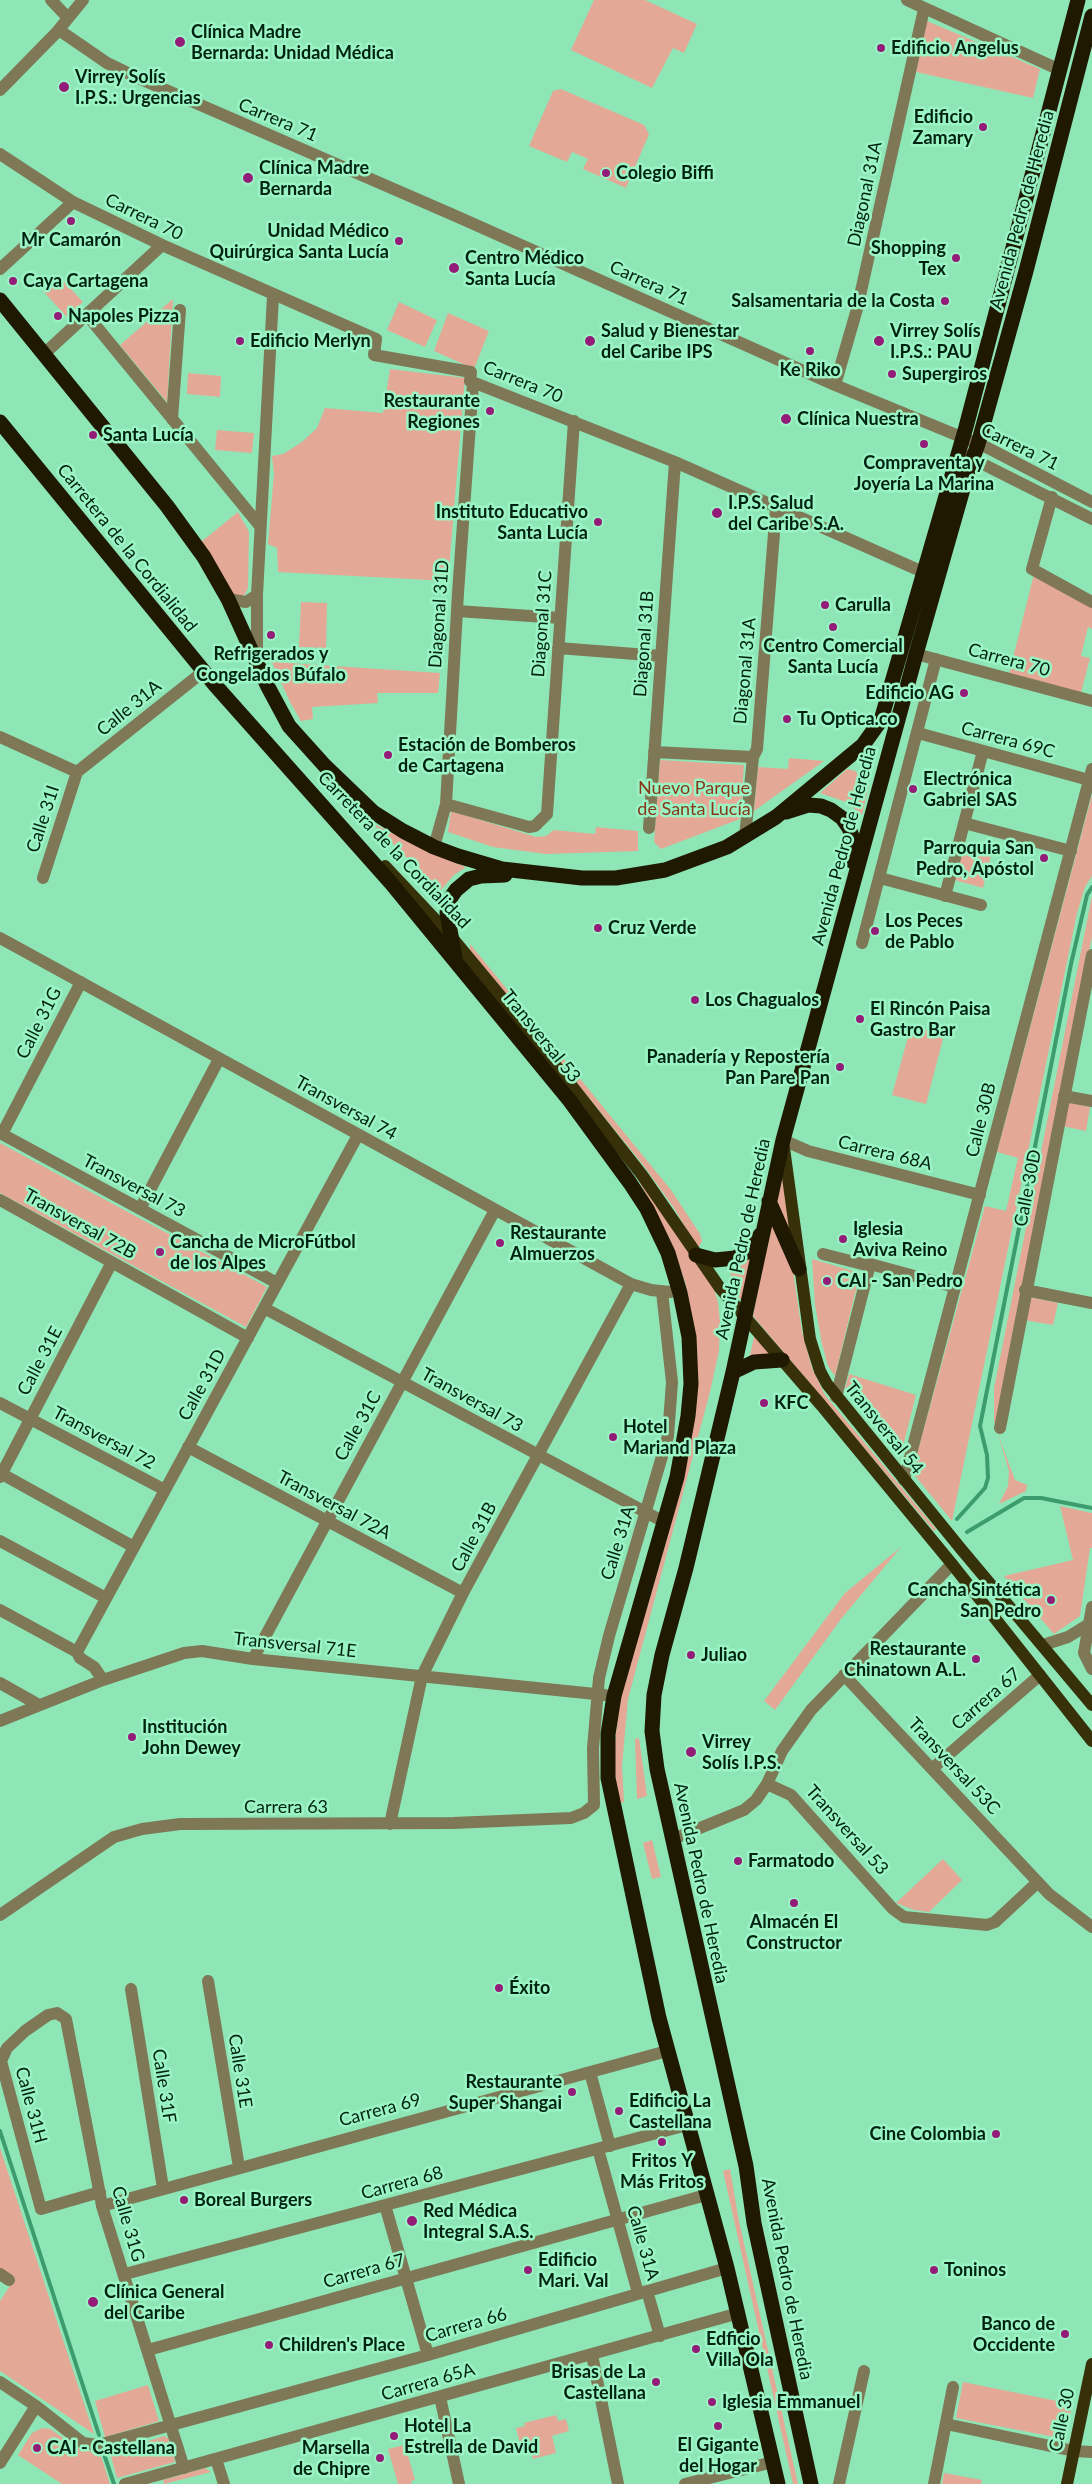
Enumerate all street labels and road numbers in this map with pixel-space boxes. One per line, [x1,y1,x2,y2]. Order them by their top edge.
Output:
street label: Carrera 71 [235,94,321,146]
street label: Avenida Pedro de Heredia [985,108,1059,312]
street label: Diagonal 31A [843,139,887,249]
street label: Carrera 70 [101,189,187,245]
street label: Carrera 71 [606,256,692,310]
street label: Carrera 70 [480,356,566,408]
street label: Carrera 71 [977,419,1063,475]
street label: Carretera de la Cordialidad [52,459,202,637]
street label: Diagonal 31D [424,559,454,669]
street label: Diagonal 31C [527,570,557,678]
street label: Diagonal 31B [630,590,658,698]
street label: Diagonal 31A [730,617,760,725]
street label: Carrera 70 [966,639,1052,681]
street label: Calle 31A [92,675,166,741]
street label: Carrera 69C [959,717,1057,763]
street label: Avenida Pedro de Heredia [807,744,881,948]
street label: Carretera de la Cordialidad [313,767,475,933]
street label: Calle 31I [22,783,64,855]
street label: Calle 31G [12,984,66,1062]
street label: Transversal 53 [497,985,585,1087]
street label: Transversal 74 [291,1071,401,1145]
street label: Calle 30B [961,1080,1001,1160]
street label: Carrera 68A [836,1131,934,1175]
street label: Avenida Pedro de Heredia [711,1136,775,1342]
street label: Calle 30D [1010,1148,1046,1228]
street label: Transversal 73 [79,1150,189,1222]
street label: Transversal 72B [20,1184,140,1264]
street label: Calle 31E [13,1323,67,1399]
street label: Calle 31D [174,1346,230,1424]
street label: Transversal 73 [417,1363,527,1437]
street label: Transversal 54 [840,1377,928,1479]
street label: Calle 31C [330,1387,386,1465]
street label: Transversal 72 [49,1402,159,1474]
street label: Transversal 72A [274,1466,394,1544]
street label: Calle 31B [447,1498,501,1576]
street label: Calle 31A [596,1503,640,1583]
street label: Transversal 71E [232,1628,358,1662]
street label: Carrera 67 [947,1663,1025,1735]
street label: Transversal 53C [903,1713,1005,1819]
street label: Avenida Pedro de Heredia [669,1780,733,1986]
street label: Transversal 53 [801,1781,893,1879]
street label: Carrera 63 [244,1796,328,1818]
street label: Calle 31E [223,2032,257,2110]
street label: Calle 31F [147,2047,181,2125]
street label: Calle 31H [10,2064,52,2146]
street label: Carrera 69 [337,2089,423,2131]
street label: Carrera 68 [359,2162,445,2204]
street label: Avenida Pedro de Heredia [757,2176,817,2382]
street label: Calle 31G [107,2184,149,2264]
street label: Calle 31A [622,2203,664,2283]
street label: Carrera 67 [321,2249,407,2293]
street label: Carrera 66 [423,2303,509,2347]
street label: Carrera 65A [379,2358,477,2406]
street label: Calle 30 [1045,2386,1079,2454]

